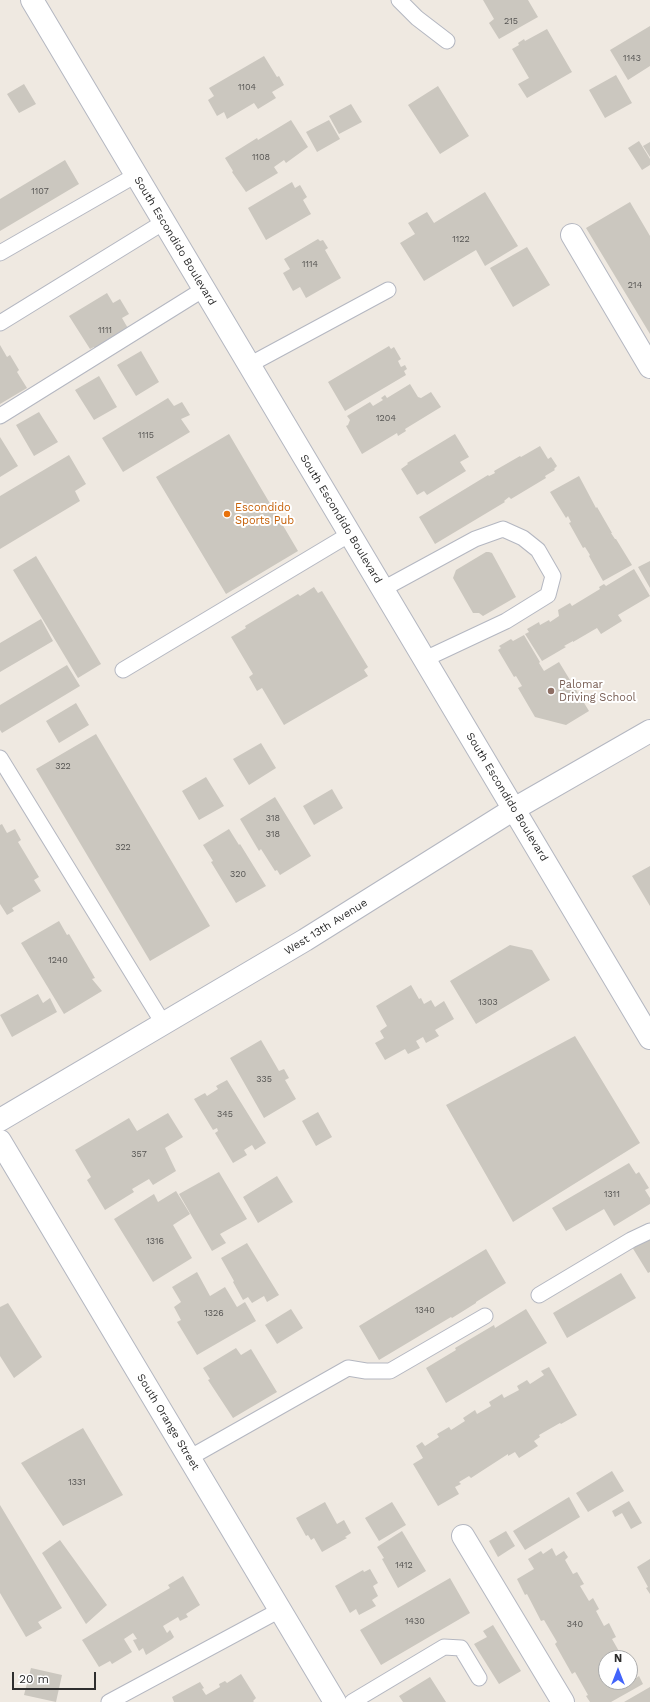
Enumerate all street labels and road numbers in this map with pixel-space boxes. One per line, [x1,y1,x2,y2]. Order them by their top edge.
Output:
street label: South Escondido Boulevard [131,174,219,308]
street label: South Escondido Boulevard [297,452,385,586]
street label: South Escondido Boulevard [463,730,551,864]
street label: West 13th Avenue [282,896,370,958]
street label: South Orange Street [134,1371,202,1473]

